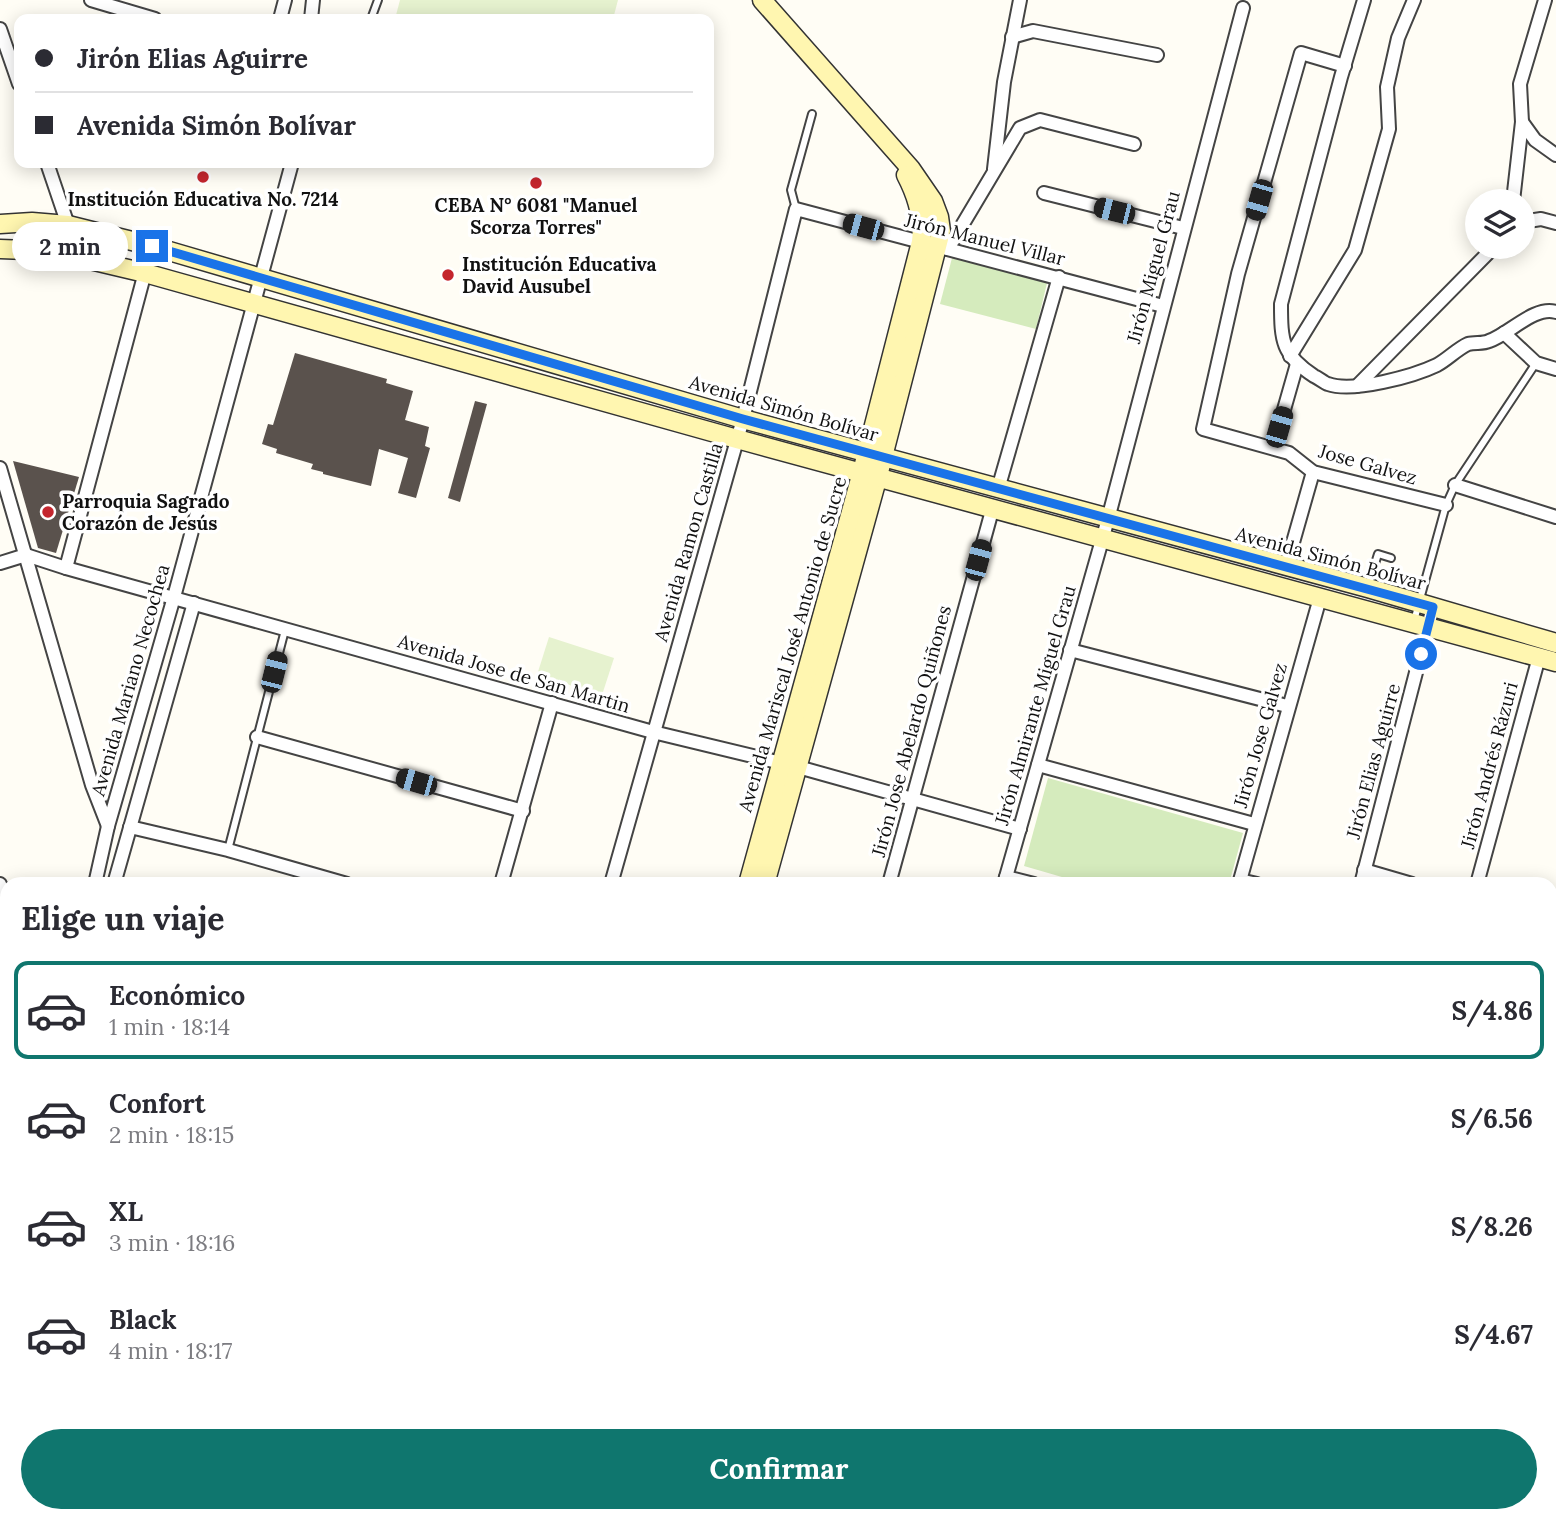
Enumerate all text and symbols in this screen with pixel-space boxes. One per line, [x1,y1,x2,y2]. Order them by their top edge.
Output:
text: Jirón Elias Aguirre [77,42,308,75]
text: Avenida Simón Bolívar [77,109,356,142]
marker: Institución Educativa No. 7214 [195,169,211,185]
marker: CEBA N° 6081 "Manuel Scorza Torres" [528,175,544,191]
car [1244,177,1275,223]
place label: Institución Educativa No. 7214 [67,187,339,211]
street label: Jirón Miguel Grau [1121,188,1185,347]
map controls [1465,189,1535,259]
button: layers [1465,189,1535,259]
place label: CEBA N° 6081 "Manuel Scorza Torres" [435,193,637,239]
car [1092,196,1137,226]
street label: Jirón Manuel Villar [901,207,1068,271]
car [840,211,887,243]
callout: 2 min [12,222,128,270]
route end [136,230,168,262]
text: 2 min [39,232,101,261]
place label: Institución Educativa David Ausubel [462,252,657,298]
marker: Institución Educativa David Ausubel [440,267,456,283]
street label: Avenida Simón Bolívar [686,369,882,447]
car [1264,404,1295,450]
street label: Jose Galvez [1315,438,1420,489]
street label: Avenida Ramon Castilla [648,440,728,645]
street label: Avenida Mariscal José Antonio de Sucre [732,473,852,816]
place label: Parroquia Sagrado Corazón de Jesús [62,489,230,535]
marker: Parroquia Sagrado Corazón de Jesús [40,504,56,520]
street label: Avenida Simón Bolívar [1232,521,1429,595]
car [963,537,994,583]
street label: Avenida Mariano Necochea [85,561,175,800]
street label: Jirón Almirante Miguel Grau [989,582,1081,829]
street label: Jirón Jose Abelardo Quiñones [866,603,956,860]
street label: Avenida Jose de San Martin [394,628,633,718]
route start [1405,638,1437,670]
car [259,649,290,695]
street label: Jirón Jose Galvez [1228,660,1292,811]
street label: Jirón Andrés Rázuri [1455,679,1523,852]
street label: Jirón Elias Aguirre [1340,681,1405,842]
car [393,766,440,798]
text: Elige un viaje [21,898,225,939]
icon: car [25,979,88,1042]
text: Económico [109,979,245,1012]
text: S/4.86 [1452,994,1533,1027]
text: 1 min · 18:14 [109,1012,230,1041]
icon: car [25,1087,88,1150]
text: Confort [109,1087,206,1120]
text: S/6.56 [1451,1102,1533,1135]
text: 2 min · 18:15 [109,1120,234,1149]
icon: car [25,1195,88,1258]
text: XL [109,1195,143,1228]
text: S/8.26 [1451,1210,1533,1243]
text: 3 min · 18:16 [109,1228,235,1257]
icon: car [25,1303,88,1366]
text: Black [109,1303,177,1336]
text: S/4.67 [1454,1318,1533,1351]
text: 4 min · 18:17 [109,1336,232,1365]
button: Confirmar [21,1429,1537,1509]

